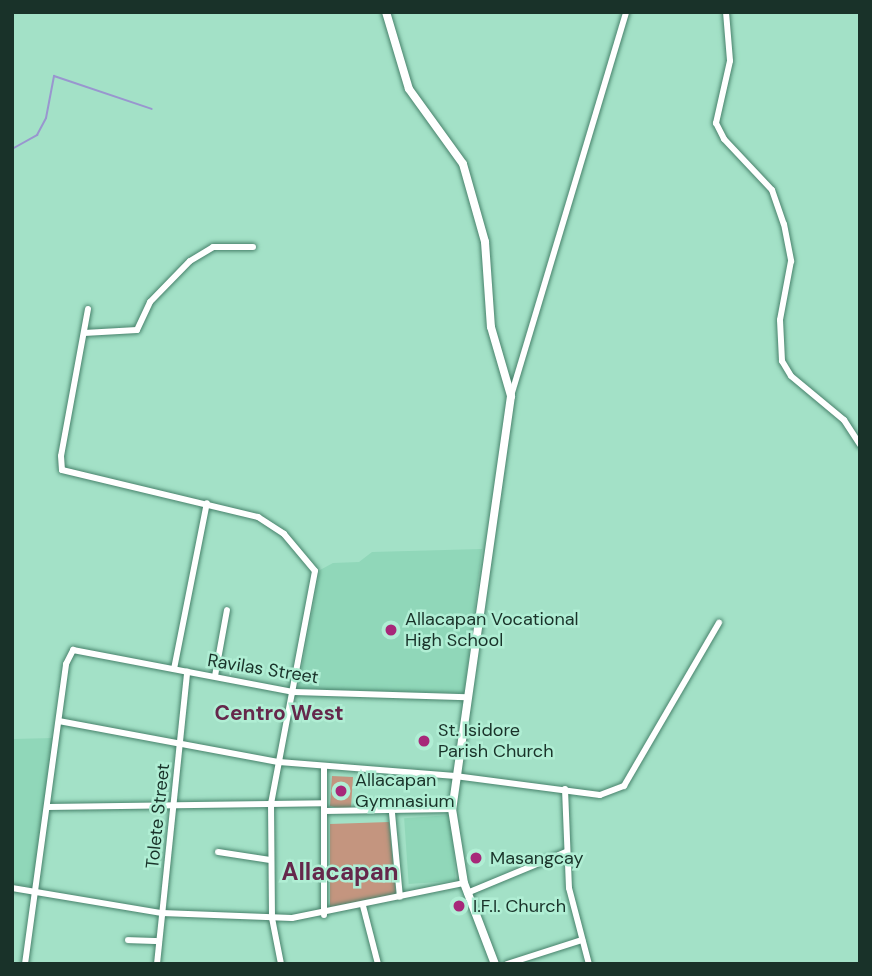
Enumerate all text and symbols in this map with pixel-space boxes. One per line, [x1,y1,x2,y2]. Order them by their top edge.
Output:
place label: Allacapan Vocational High School [405,609,579,652]
marker: Allacapan Vocational High School [383,622,399,638]
street label: Ravilas Street [206,650,320,688]
district label: Centro West [214,700,344,726]
place label: St. Isidore Parish Church [438,720,554,762]
marker: St. Isidore Parish Church [416,733,432,749]
street label: Tolete Street [142,762,174,870]
place label: Allacapan Gymnasium [355,770,455,812]
marker: Allacapan Gymnasium [333,783,349,799]
place label: Masangcay [490,847,584,869]
marker: Masangcay [468,850,484,866]
district label: Allacapan [281,858,399,886]
place label: I.F.I. Church [473,895,566,917]
marker: I.F.I. Church [451,898,467,914]

